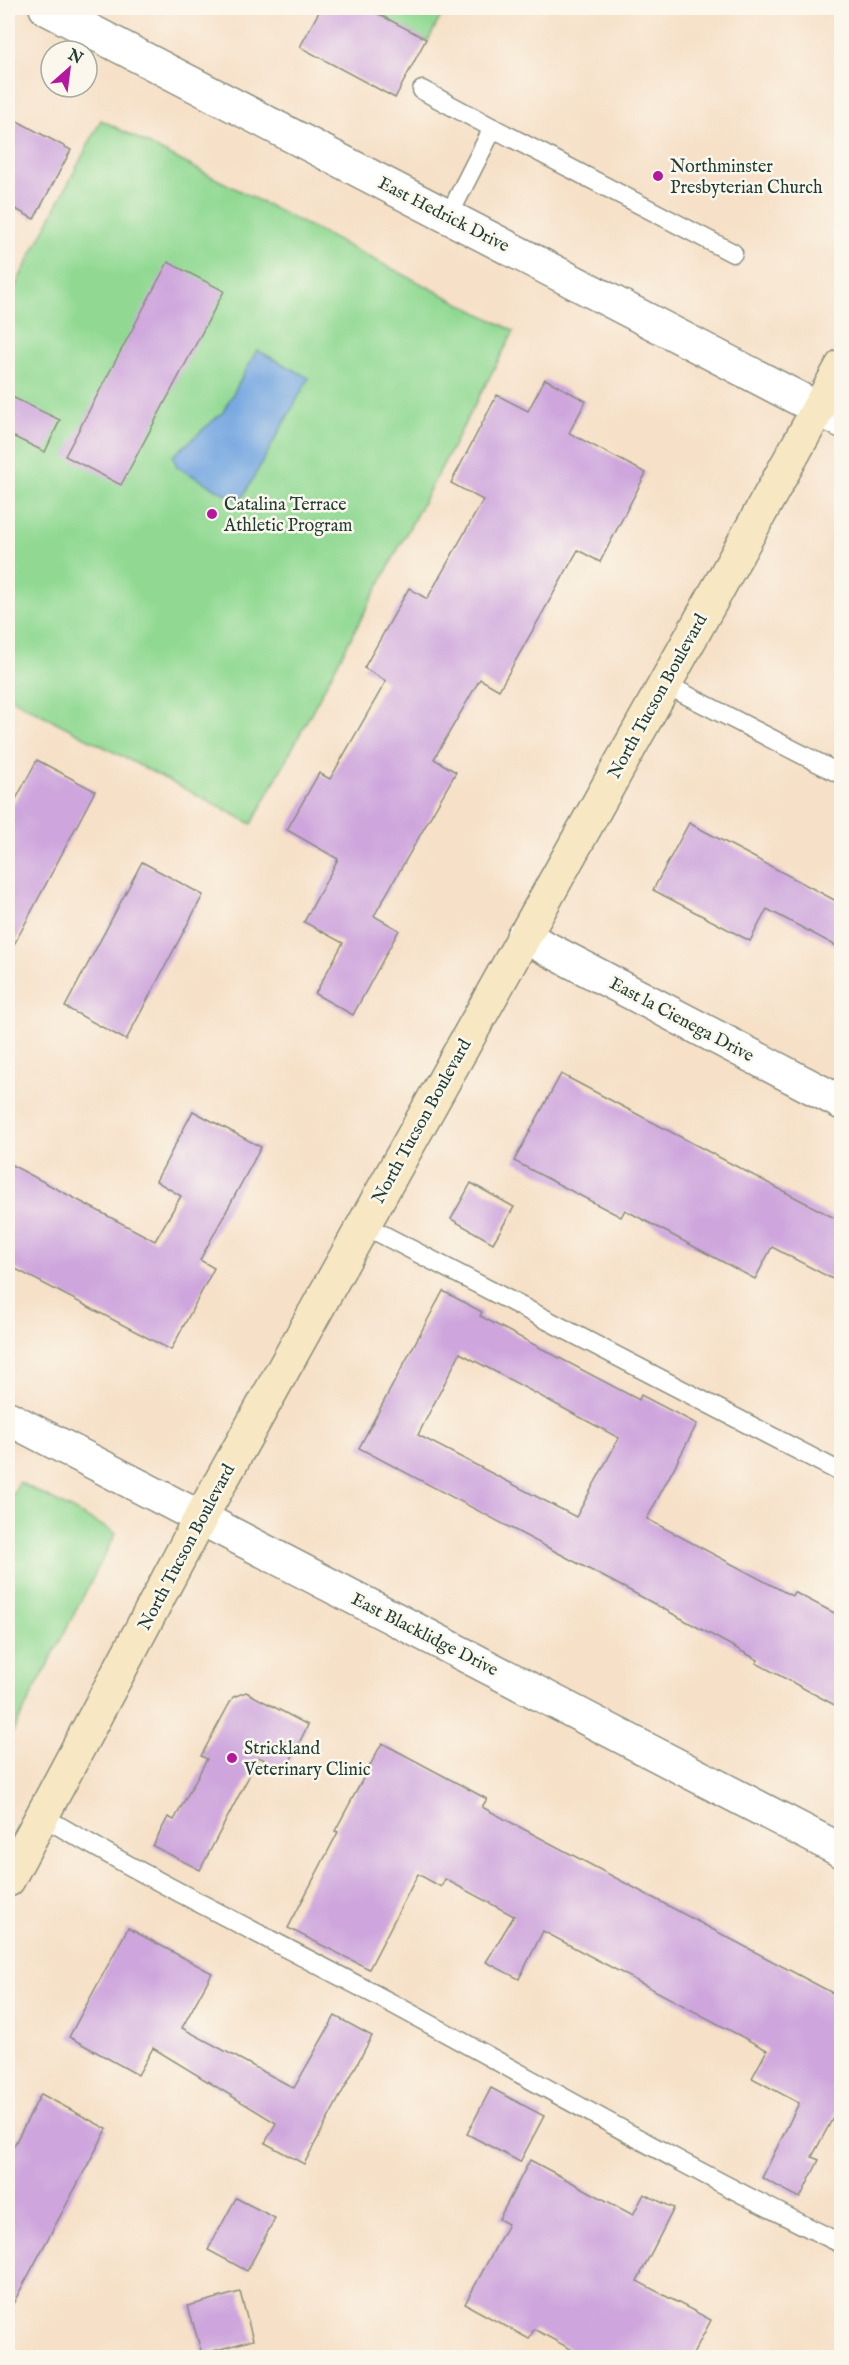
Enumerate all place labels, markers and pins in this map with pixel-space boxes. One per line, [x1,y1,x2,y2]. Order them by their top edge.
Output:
place label: Northminster Presbyterian Church [670,156,823,200]
marker: Northminster Presbyterian Church [651,169,665,183]
place label: Catalina Terrace Athletic Program [223,494,352,538]
marker: Catalina Terrace Athletic Program [205,507,219,521]
place label: Strickland Veterinary Clinic [243,1738,371,1782]
marker: Strickland Veterinary Clinic [225,1751,239,1765]

